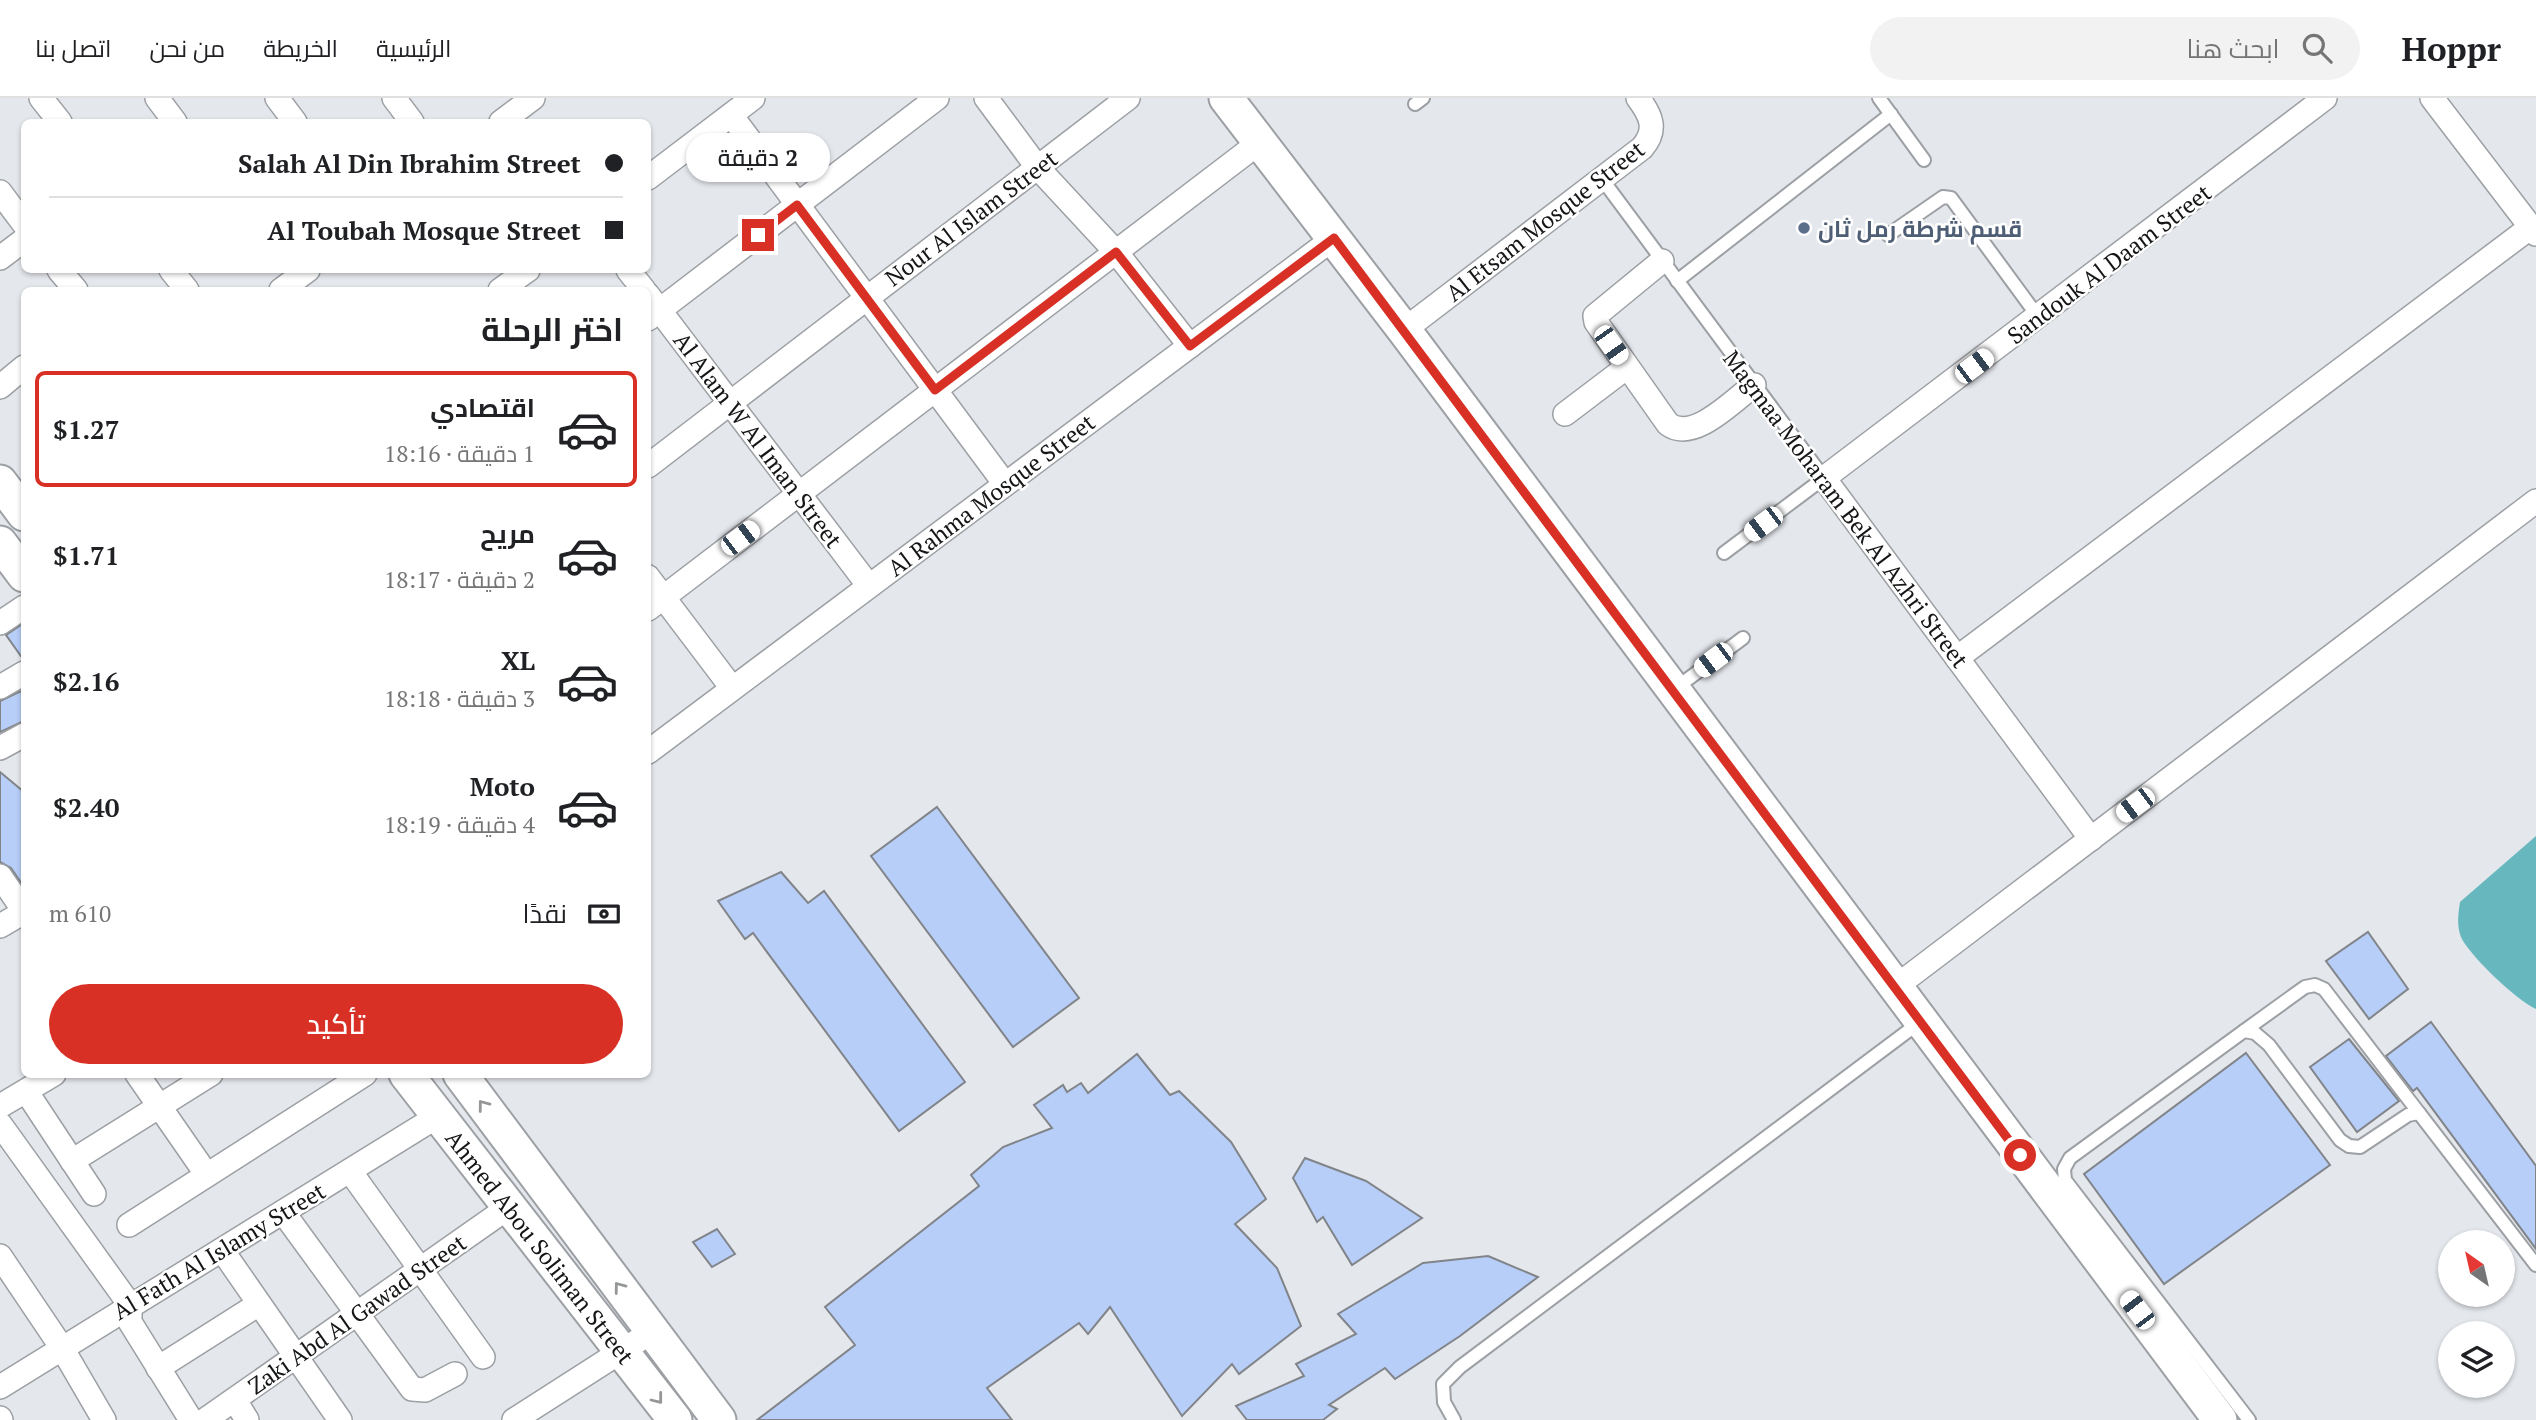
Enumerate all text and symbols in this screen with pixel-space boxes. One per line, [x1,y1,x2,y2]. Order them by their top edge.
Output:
search box [1870,17,2360,80]
text: Hoppr [2402,27,2501,70]
icon: search [2298,29,2336,67]
text: ابحث هنا [2186,31,2280,65]
text: اتصل بنا [35,32,112,64]
text: من نحن [150,32,225,64]
text: الخريطة [263,32,338,64]
text: الرئيسية [376,32,451,64]
street label: Al Etsam Mosque Street [1439,133,1651,308]
callout: 2 دقيقة [686,134,830,183]
text: 2 دقيقة [718,142,798,173]
street label: Nour Al Islam Street [878,143,1064,293]
text: Salah Al Din Ibrahim Street [238,146,581,180]
street label: Sandouk Al Daam Street [2001,177,2218,351]
text: Al Toubah Mosque Street [267,213,581,247]
place label: قسم شرطة رمل ثان [1818,213,2022,245]
route end [742,219,774,251]
marker: قسم شرطة رمل ثان [1796,220,1812,236]
text: اختر الرحلة [481,308,623,350]
car [1591,322,1632,368]
street label: Al Alam W Al Iman Street [667,326,850,555]
street label: Magmaa Moharam Bek Al Azhri Street [1716,344,1976,674]
car [1951,345,1998,387]
text: اقتصادي [430,390,535,424]
icon: car [556,398,619,461]
street label: Al Rahma Mosque Street [881,407,1101,583]
text: $1.27 [53,412,119,446]
text: 1 دقيقة · 18:16 [384,438,535,469]
car [1740,503,1787,545]
text: مريح [480,516,535,550]
car [717,517,764,559]
icon: car [556,524,619,587]
text: $1.71 [53,538,119,572]
text: 2 دقيقة · 18:17 [384,564,535,595]
car [1690,639,1737,681]
text: XL [501,643,535,677]
icon: car [556,650,619,713]
text: $2.16 [53,664,119,698]
text: 3 دقيقة · 18:18 [384,683,535,714]
text: Moto [470,769,535,803]
icon: car [556,776,619,839]
car [2112,784,2159,826]
text: $2.40 [53,790,119,824]
text: 4 دقيقة · 18:19 [384,809,535,840]
icon: cash [585,895,623,933]
text: نقدًا [523,896,567,930]
text: 610 m [49,898,111,929]
button: تأكيد [49,984,623,1064]
one-way arrow [478,1100,491,1113]
street label: Ahmed Abou Soliman Street [439,1123,642,1371]
route start [2004,1139,2036,1171]
street label: Al Fath Al Islamy Street [107,1175,331,1327]
street label: Zaki Abd Al Gawad Street [242,1227,473,1401]
north arrow [2438,1230,2515,1307]
map controls [2438,1230,2515,1398]
one-way arrow [615,1282,628,1294]
car [2116,1287,2159,1333]
button: layers [2438,1321,2515,1398]
one-way arrow [650,1391,663,1404]

